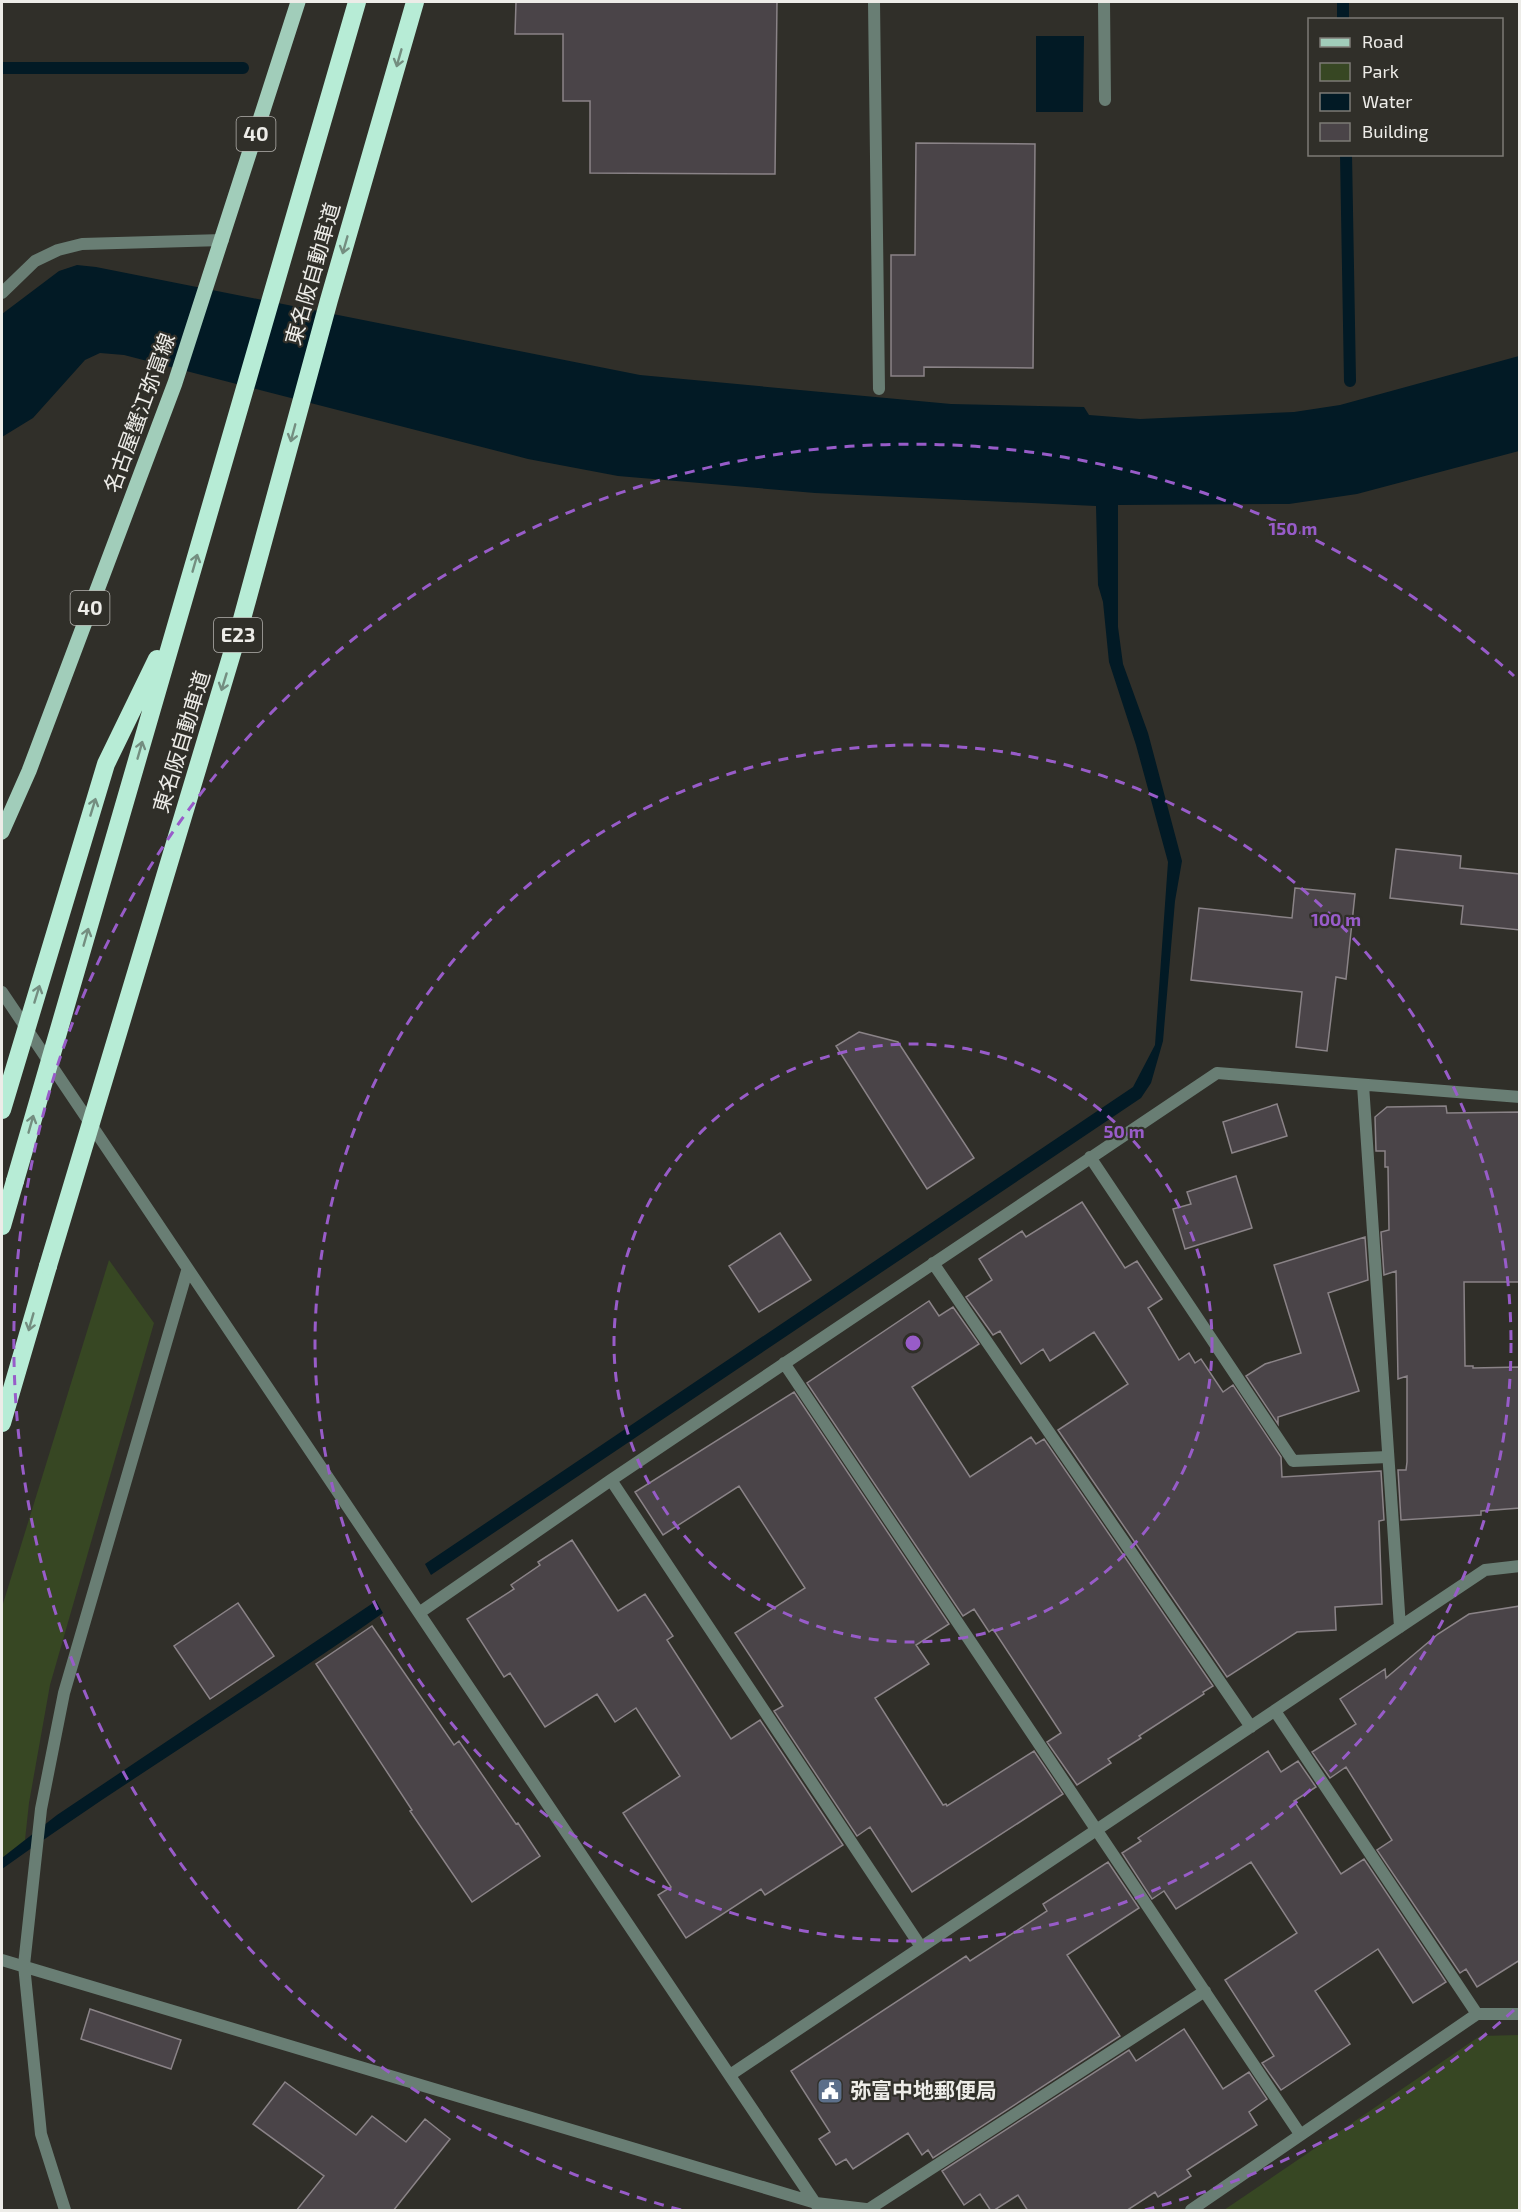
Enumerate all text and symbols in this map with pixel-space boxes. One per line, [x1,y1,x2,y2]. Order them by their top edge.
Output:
legend [1308,18,1503,156]
text: Road [1362,30,1403,52]
one-way arrow [393,48,404,67]
text: Park [1362,60,1399,82]
text: Water [1362,90,1412,112]
road number: 40 [236,117,276,151]
text: Building [1362,120,1429,142]
street label: 東名阪自動車道 [279,199,344,348]
one-way arrow [339,235,350,254]
street label: 名古屋蟹江弥富線 [98,329,179,496]
one-way arrow [287,423,298,442]
text: 150 m [1269,517,1317,539]
one-way arrow [190,554,201,573]
road number: 40 [70,591,110,625]
road number: E23 [214,618,262,652]
street label: 東名阪自動車道 [147,668,214,816]
one-way arrow [218,672,229,691]
one-way arrow [135,741,146,760]
one-way arrow [88,798,99,817]
text: 100 m [1311,908,1361,930]
one-way arrow [80,928,92,947]
one-way arrow [32,985,43,1004]
one-way arrow [26,1115,37,1134]
text: 50 m [1103,1120,1145,1142]
one-way arrow [25,1312,36,1331]
centre of rings [903,1333,923,1353]
public building icon: 弥富中地郵便局 [815,2076,845,2106]
place label: 弥富中地郵便局 [850,2077,997,2102]

